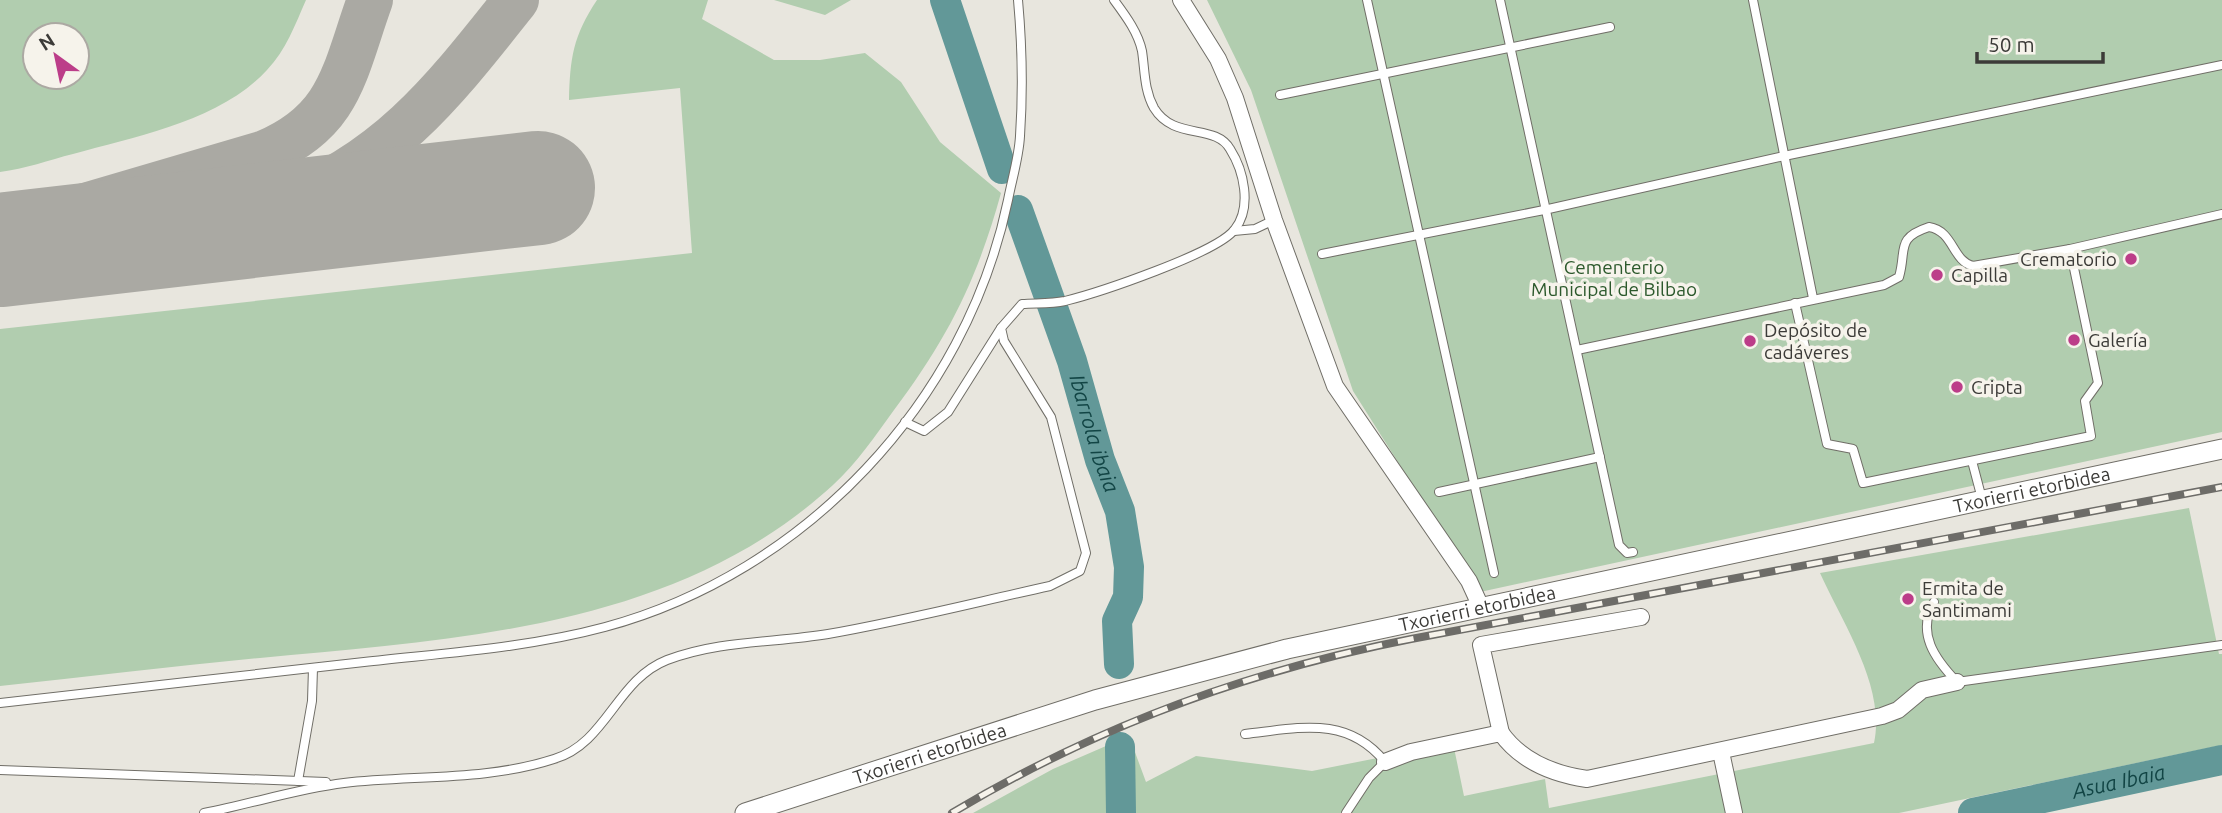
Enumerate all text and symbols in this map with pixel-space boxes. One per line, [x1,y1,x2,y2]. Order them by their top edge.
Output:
north arrow [21,21,91,91]
scale bar [1977,21,2103,65]
text: N [35,29,59,55]
text: 50 m [1988,32,2035,56]
place label: Crematorio [2020,248,2117,270]
marker: Crematorio [2123,251,2139,267]
park label: Cementerio Municipal de Bilbao [1531,256,1697,300]
place label: Capilla [1951,264,2008,286]
marker: Capilla [1929,267,1945,283]
place label: Depósito de cadáveres [1764,319,1868,363]
place label: Galería [2088,329,2147,351]
marker: Galería [2066,332,2082,348]
marker: Depósito de cadáveres [1742,333,1758,349]
water label: Ibarrola ibaia [1065,371,1124,496]
place label: Cripta [1971,376,2023,398]
marker: Cripta [1949,379,1965,395]
street label: Txorierri etorbidea [1951,462,2112,517]
place label: Ermita de Santimami [1922,577,2012,621]
street label: Txorierri etorbidea [1397,581,1558,636]
marker: Ermita de Santimami [1900,591,1916,607]
street label: Txorierri etorbidea [850,718,1009,788]
water label: Asua Ibaia [2069,759,2167,803]

